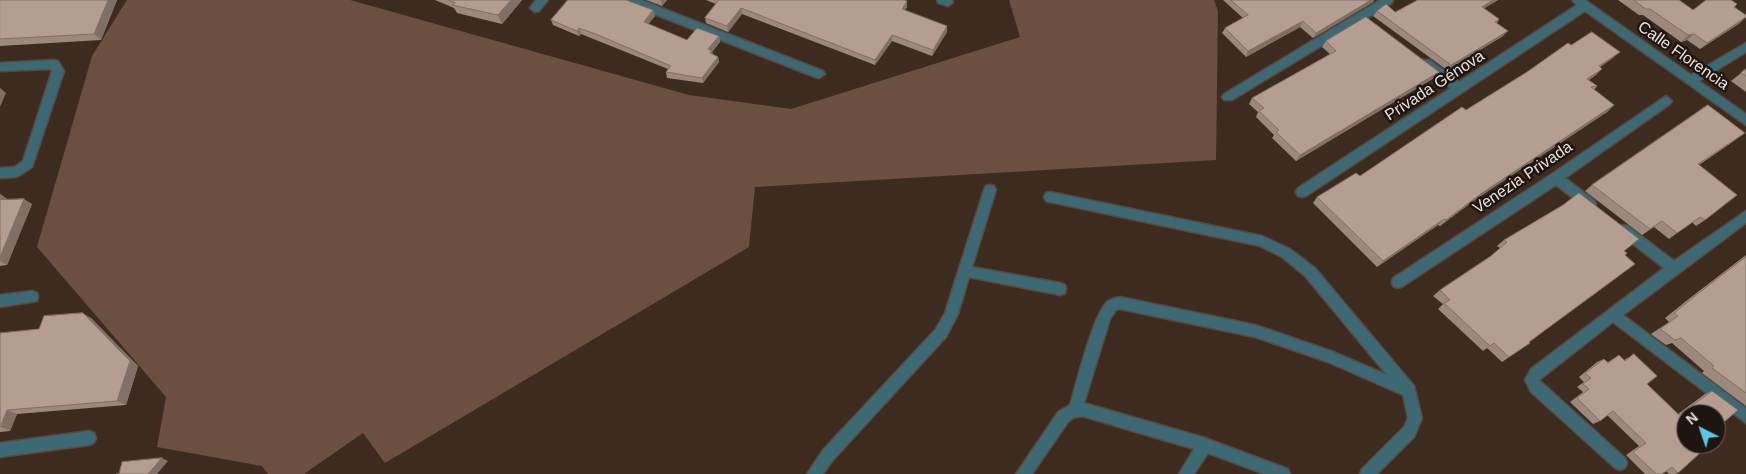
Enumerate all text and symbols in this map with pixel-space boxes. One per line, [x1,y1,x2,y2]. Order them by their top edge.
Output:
street label: Calle Florencia [1634,18,1732,94]
street label: Privada Génova [1382,47,1488,125]
street label: Venezia Privada [1470,138,1576,218]
north arrow [1676,404,1726,454]
text: N [1683,409,1701,428]

